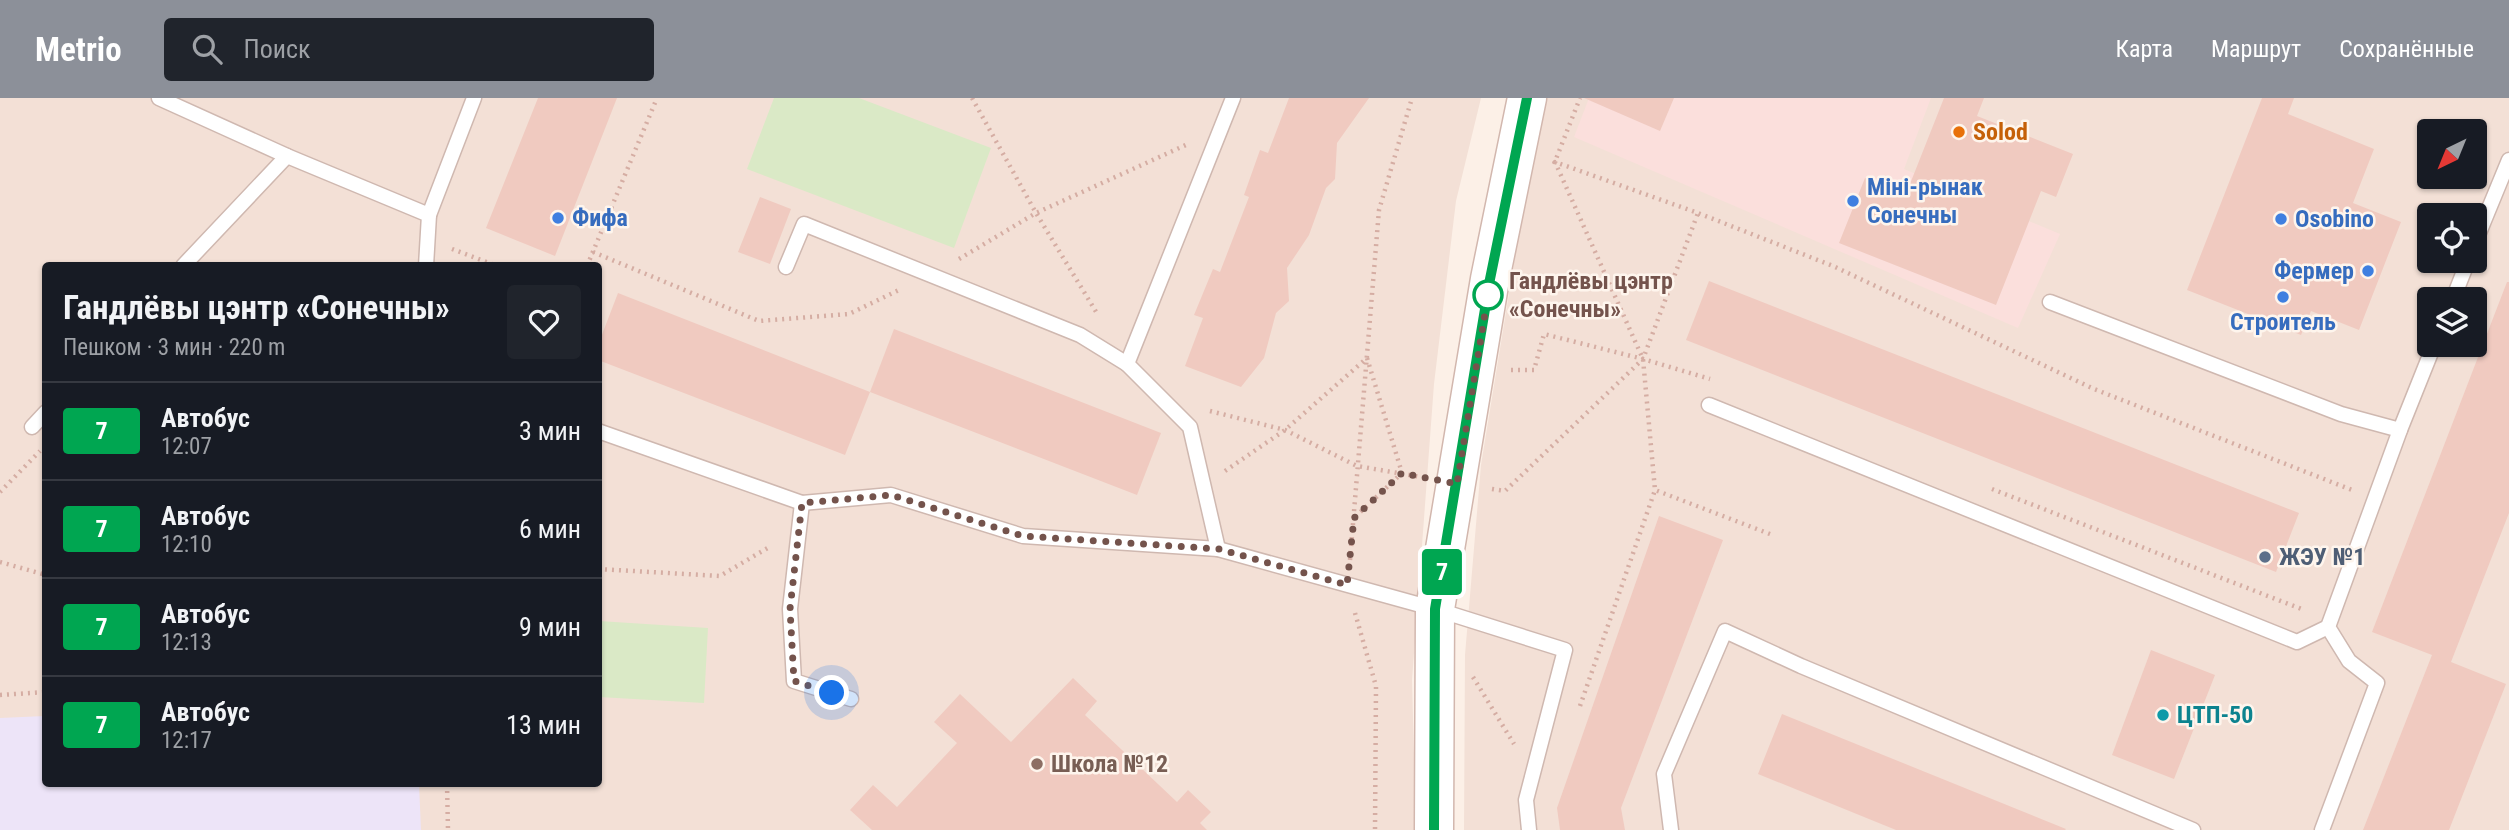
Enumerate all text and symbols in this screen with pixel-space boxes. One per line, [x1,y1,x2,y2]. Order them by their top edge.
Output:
search box [164,18,654,81]
text: Metrio [35,30,122,69]
icon: search [188,30,226,68]
text: Поиск [244,34,311,64]
text: Карта [2116,35,2173,63]
text: Маршрут [2211,35,2301,63]
text: Сохранённые [2339,35,2474,63]
place label: Solod [1973,118,2028,146]
north arrow [2417,119,2487,189]
map controls [2417,119,2487,357]
marker: Solod [1951,124,1967,140]
place label: Міні-рынак Сонечны [1867,173,1983,229]
marker: Міні-рынак Сонечны [1845,193,1861,209]
button: locate [2417,203,2487,273]
place label: Фифа [572,204,628,232]
place label: Osobino [2295,205,2374,233]
marker: Фифа [550,210,566,226]
marker: Osobino [2273,211,2289,227]
place label: Фермер [2274,257,2354,285]
marker: Фермер [2360,263,2376,279]
place label: Гандлёвы цэнтр «Сонечны» [1509,267,1673,323]
marker: Гандлёвы цэнтр «Сонечны» [1473,280,1503,310]
button: heart [507,285,581,359]
button: layers [2417,287,2487,357]
text: Гандлёвы цэнтр «Сонечны» [63,288,450,327]
marker: Строитель [2275,289,2291,305]
place label: Строитель [2230,308,2336,336]
text: Пешком · 3 мин · 220 m [63,334,285,361]
text: Автобус [161,403,250,433]
text: 3 мин [519,416,581,446]
text: 7 [95,417,108,445]
text: 12:07 [161,433,212,460]
text: Автобус [161,501,250,531]
text: 6 мин [519,514,581,544]
text: 7 [95,515,108,543]
text: 12:10 [161,531,212,558]
place label: ЖЭУ №1 [2279,543,2365,571]
line badge: 7 [1419,549,1465,595]
marker: ЖЭУ №1 [2257,549,2273,565]
text: 7 [1436,558,1448,586]
text: Автобус [161,599,250,629]
text: 9 мин [519,612,581,642]
text: 7 [95,613,108,641]
text: 12:13 [161,629,212,656]
your location [814,675,849,710]
text: Автобус [161,697,250,727]
place label: ЦТП-50 [2177,701,2253,729]
marker: ЦТП-50 [2155,707,2171,723]
text: 13 мин [506,710,581,740]
text: 7 [95,711,108,739]
text: 12:17 [161,727,212,754]
place label: Школа №12 [1051,750,1168,778]
marker: Школа №12 [1029,756,1045,772]

